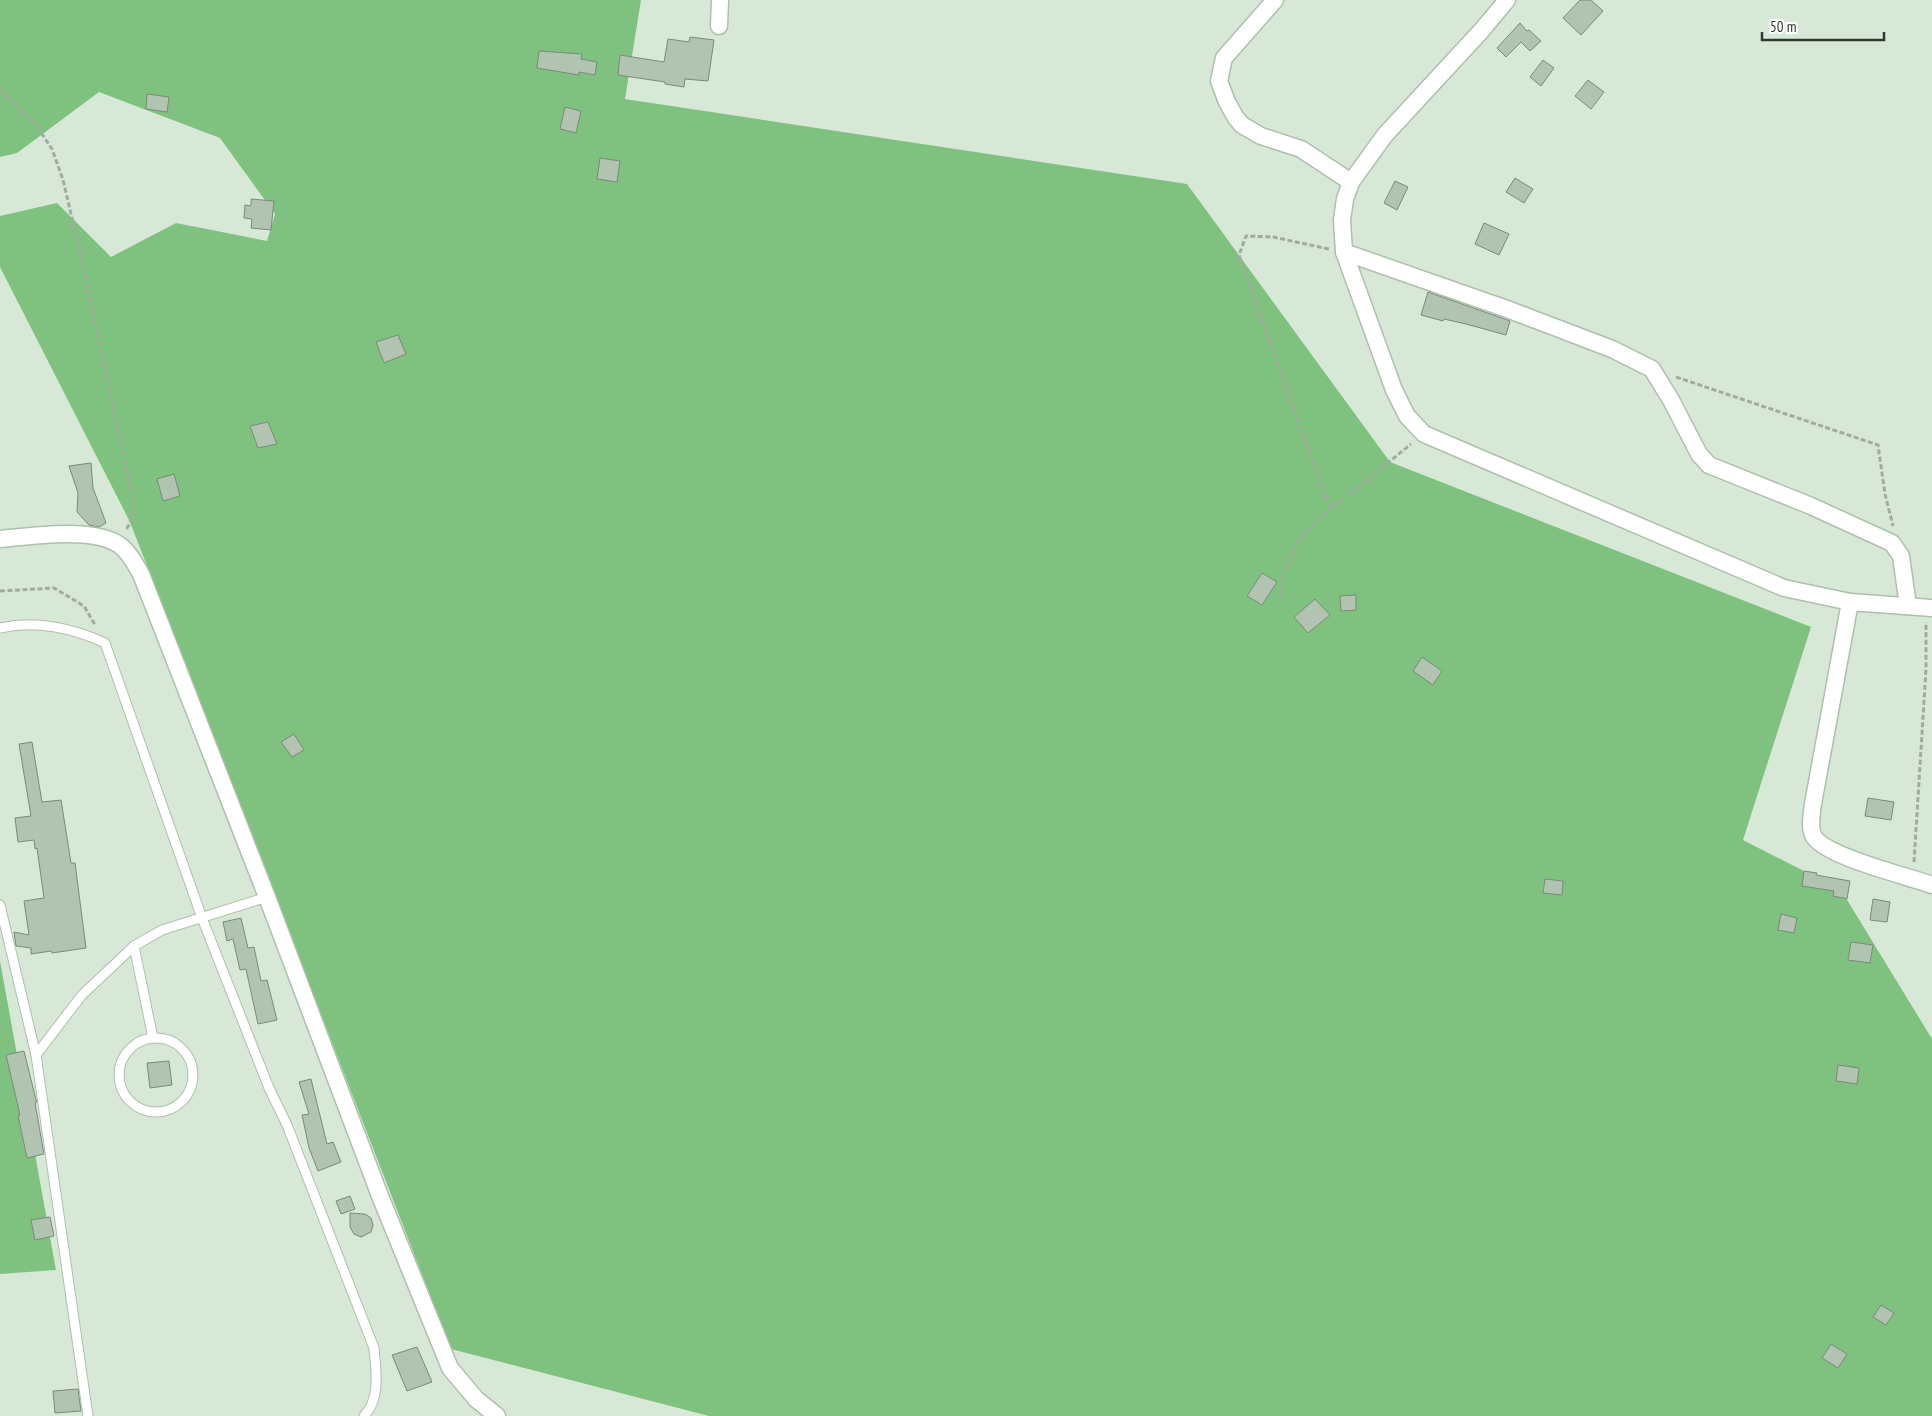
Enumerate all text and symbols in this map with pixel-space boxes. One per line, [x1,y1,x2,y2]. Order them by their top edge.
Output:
scale bar [1762,10,1884,42]
text: 50 m [1770,17,1796,36]

